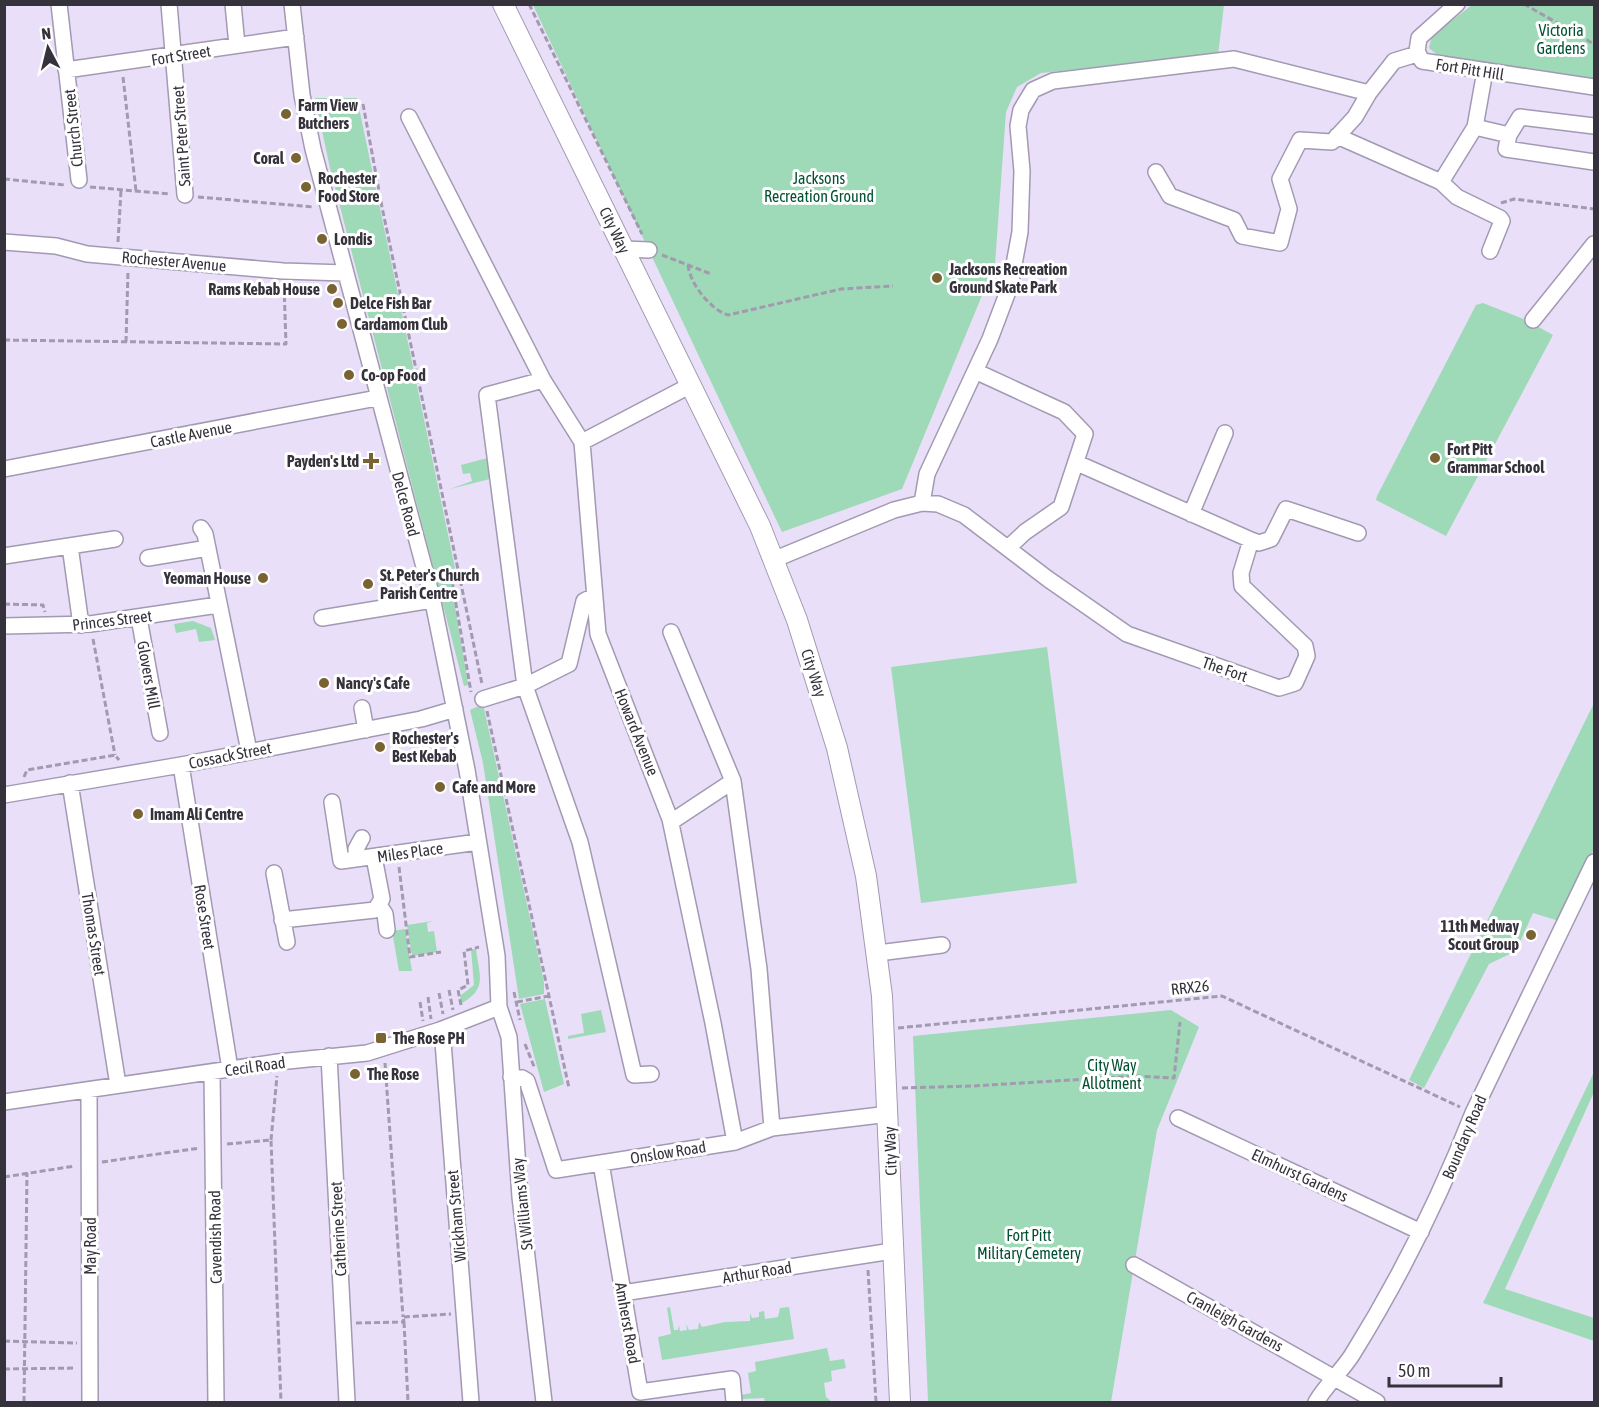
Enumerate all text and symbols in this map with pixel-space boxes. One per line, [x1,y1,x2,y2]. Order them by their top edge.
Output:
north arrow [18,18,78,78]
park label: Victoria Gardens [1537,21,1586,57]
text: N [40,24,52,43]
street label: Fort Street [150,41,212,69]
street label: Fort Pitt Hill [1434,55,1506,83]
street label: Saint Peter Street [168,85,194,187]
street label: Church Street [60,88,86,168]
place label: Farm View Butchers [298,96,359,132]
marker: Farm View Butchers [279,107,293,121]
place label: Coral [253,149,285,167]
marker: Coral [289,151,303,165]
place label: Rochester Food Store [318,169,380,205]
park label: Jacksons Recreation Ground [764,169,874,205]
marker: Rochester Food Store [299,180,313,194]
street label: City Way [595,204,634,257]
place label: Londis [334,230,373,248]
marker: Londis [315,232,329,246]
street label: Rochester Avenue [121,247,227,275]
place label: Jacksons Recreation Ground Skate Park [948,260,1068,296]
marker: Jacksons Recreation Ground Skate Park [930,271,944,285]
place label: Rams Kebab House [208,280,320,298]
marker: Rams Kebab House [325,282,339,296]
place label: Delce Fish Bar [350,294,431,312]
marker: Delce Fish Bar [331,296,345,310]
place label: Cardamom Club [354,315,448,333]
marker: Cardamom Club [335,317,349,331]
place label: Co-op Food [361,366,426,384]
marker: Co-op Food [342,368,356,382]
street label: Castle Avenue [149,417,233,451]
place label: Fort Pitt Grammar School [1447,440,1545,476]
marker: Fort Pitt Grammar School [1428,451,1442,465]
place label: Payden's Ltd [287,452,359,470]
marker: Payden's Ltd [364,454,378,468]
street label: Delce Road [389,470,423,538]
place label: St. Peter's Church Parish Centre [380,566,480,602]
place label: Yeoman House [163,569,251,587]
marker: Yeoman House [256,571,270,585]
marker: St. Peter's Church Parish Centre [361,577,375,591]
street label: Princes Street [71,606,153,634]
street label: Glovers Mill [134,639,164,711]
street label: City Way [797,647,830,700]
street label: The Fort [1200,653,1250,685]
place label: Nancy's Cafe [336,674,410,692]
marker: Nancy's Cafe [317,676,331,690]
street label: Howard Avenue [611,686,663,778]
place label: Rochester's Best Kebab [392,729,459,765]
street label: Cossack Street [187,738,273,772]
marker: Rochester's Best Kebab [373,740,387,754]
place label: Cafe and More [452,778,536,796]
marker: Cafe and More [433,780,447,794]
place label: Imam Ali Centre [150,805,244,823]
marker: Imam Ali Centre [131,807,145,821]
street label: Miles Place [376,838,444,866]
street label: Rose Street [191,883,219,951]
street label: Thomas Street [79,891,110,977]
place label: 11th Medway Scout Group [1440,917,1519,953]
marker: 11th Medway Scout Group [1524,928,1538,942]
street label: RRX26 [1170,976,1210,998]
place label: The Rose PH [393,1029,465,1047]
marker: The Rose PH [374,1031,388,1045]
street label: Cecil Road [224,1053,286,1079]
park label: City Way Allotment [1082,1056,1142,1092]
place label: The Rose [367,1065,419,1083]
marker: The Rose [348,1067,362,1081]
street label: Boundary Road [1438,1092,1491,1182]
street label: City Way [880,1126,901,1176]
street label: Onslow Road [629,1137,707,1167]
street label: Elmhurst Gardens [1249,1145,1351,1205]
street label: St Williams Way [508,1156,537,1251]
street label: Wickham Street [443,1169,469,1263]
street label: Catherine Street [327,1181,349,1277]
street label: Cavendish Road [205,1190,225,1284]
street label: May Road [81,1217,100,1275]
park label: Fort Pitt Military Cemetery [977,1226,1081,1263]
street label: Arthur Road [721,1258,793,1286]
street label: Amherst Road [612,1281,644,1365]
street label: Cranleigh Gardens [1183,1287,1287,1356]
scale bar [1389,1350,1502,1388]
text: 50 m [1398,1360,1430,1381]

